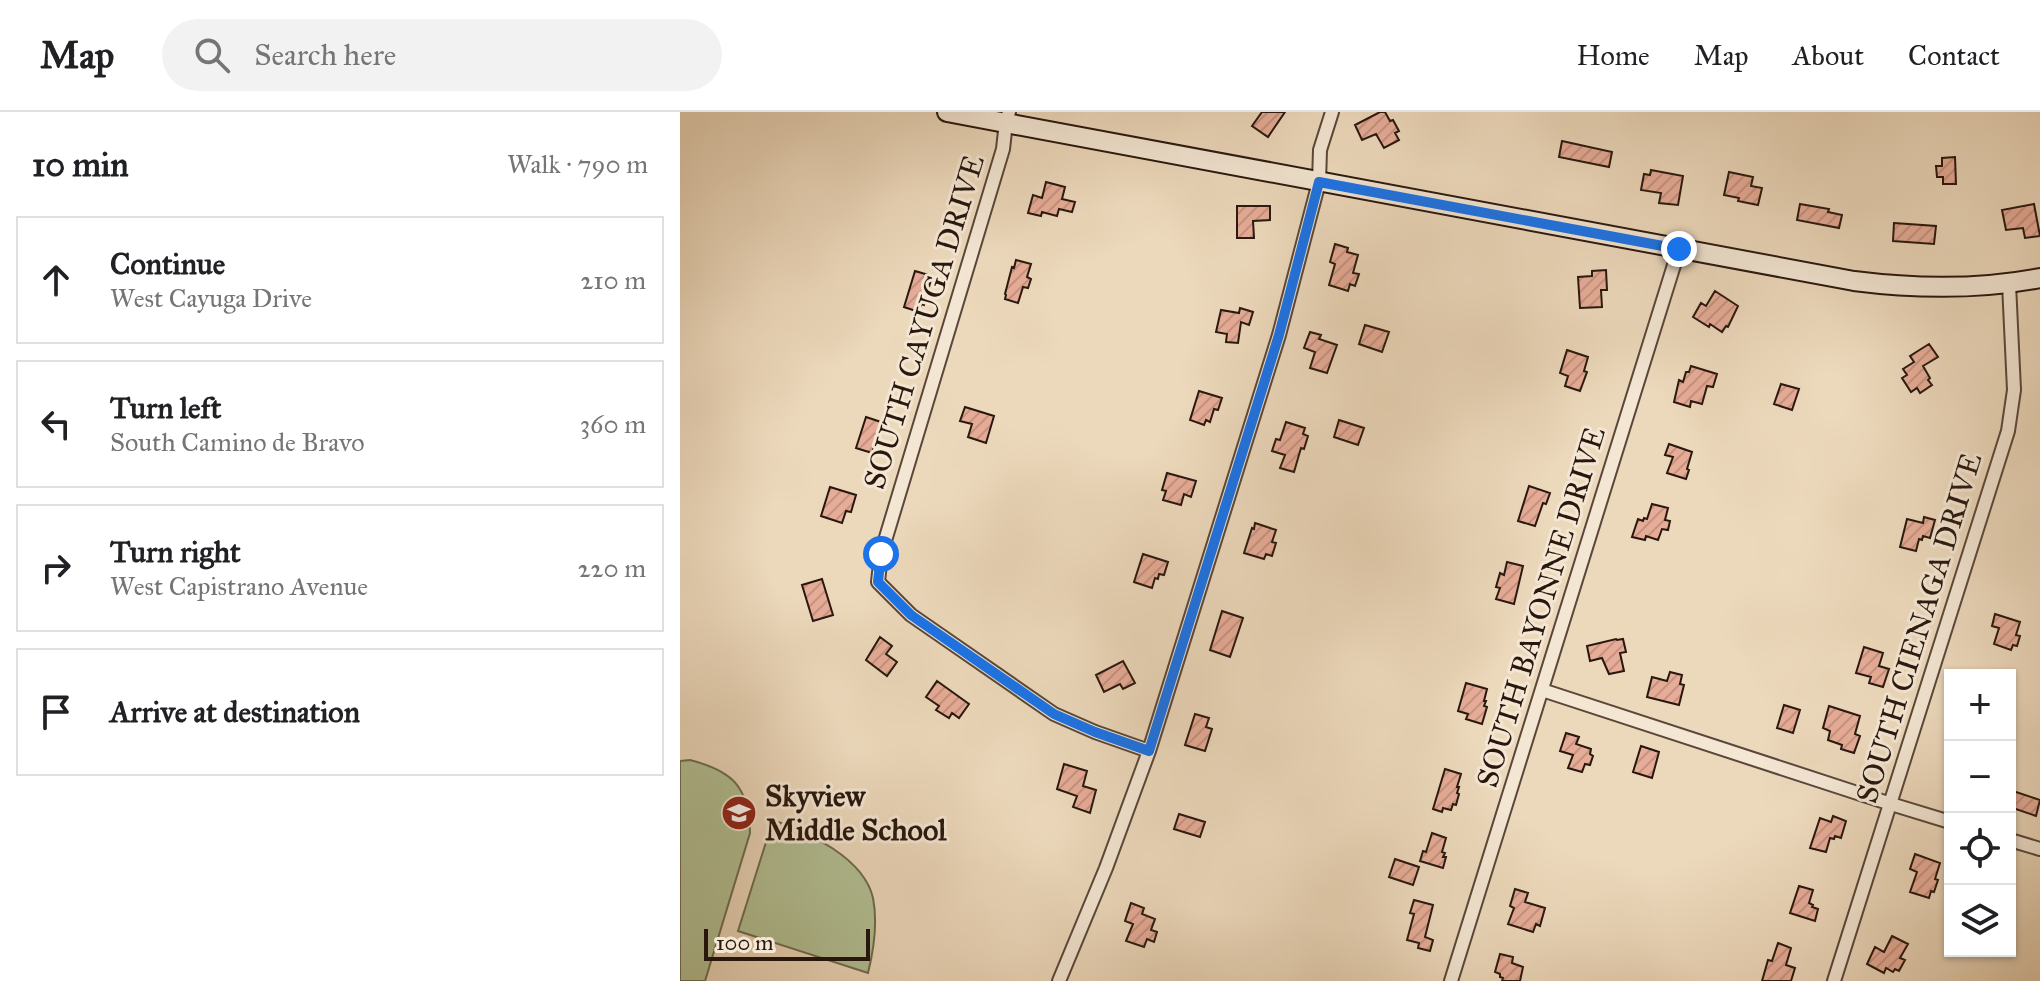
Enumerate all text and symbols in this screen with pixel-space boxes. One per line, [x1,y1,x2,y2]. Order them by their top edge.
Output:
search box [162,19,722,91]
text: Map [40,32,114,78]
icon: search [190,33,234,77]
text: Search here [254,37,396,73]
text: Home [1577,38,1650,73]
text: Map [1694,38,1748,73]
text: About [1792,38,1864,73]
text: Contact [1908,38,2000,73]
text: 10 min [32,144,129,185]
text: Walk · 790 m [507,148,648,180]
street label: SOUTH CAYUGA DRIVE [856,151,992,493]
route end [1661,231,1697,267]
text: Continue [110,246,225,282]
icon: ahead [34,258,78,302]
text: 210 m [580,264,646,296]
text: West Cayuga Drive [110,282,312,314]
text: Turn left [110,390,221,426]
icon: left [34,402,78,446]
text: 360 m [580,408,646,440]
street label: SOUTH BAYONNE DRIVE [1469,422,1613,792]
text: South Camino de Bravo [110,426,365,458]
street label: SOUTH CIENAGA DRIVE [1849,449,1989,807]
text: Turn right [110,534,241,570]
route start [863,536,899,572]
icon: right [34,546,78,590]
text: 220 m [578,552,646,584]
text: West Capistrano Avenue [110,570,368,602]
map controls [1944,669,2016,957]
button: + [1944,669,2016,741]
icon: arrive [34,690,78,734]
text: Arrive at destination [110,694,360,730]
button: − [1944,741,2016,813]
place label: Skyview Middle School [765,778,947,848]
school or university icon: Skyview Middle School [720,794,758,832]
button: locate [1944,813,2016,885]
button: layers [1944,885,2016,957]
scale bar [704,925,870,961]
text: 100 m [716,929,773,956]

